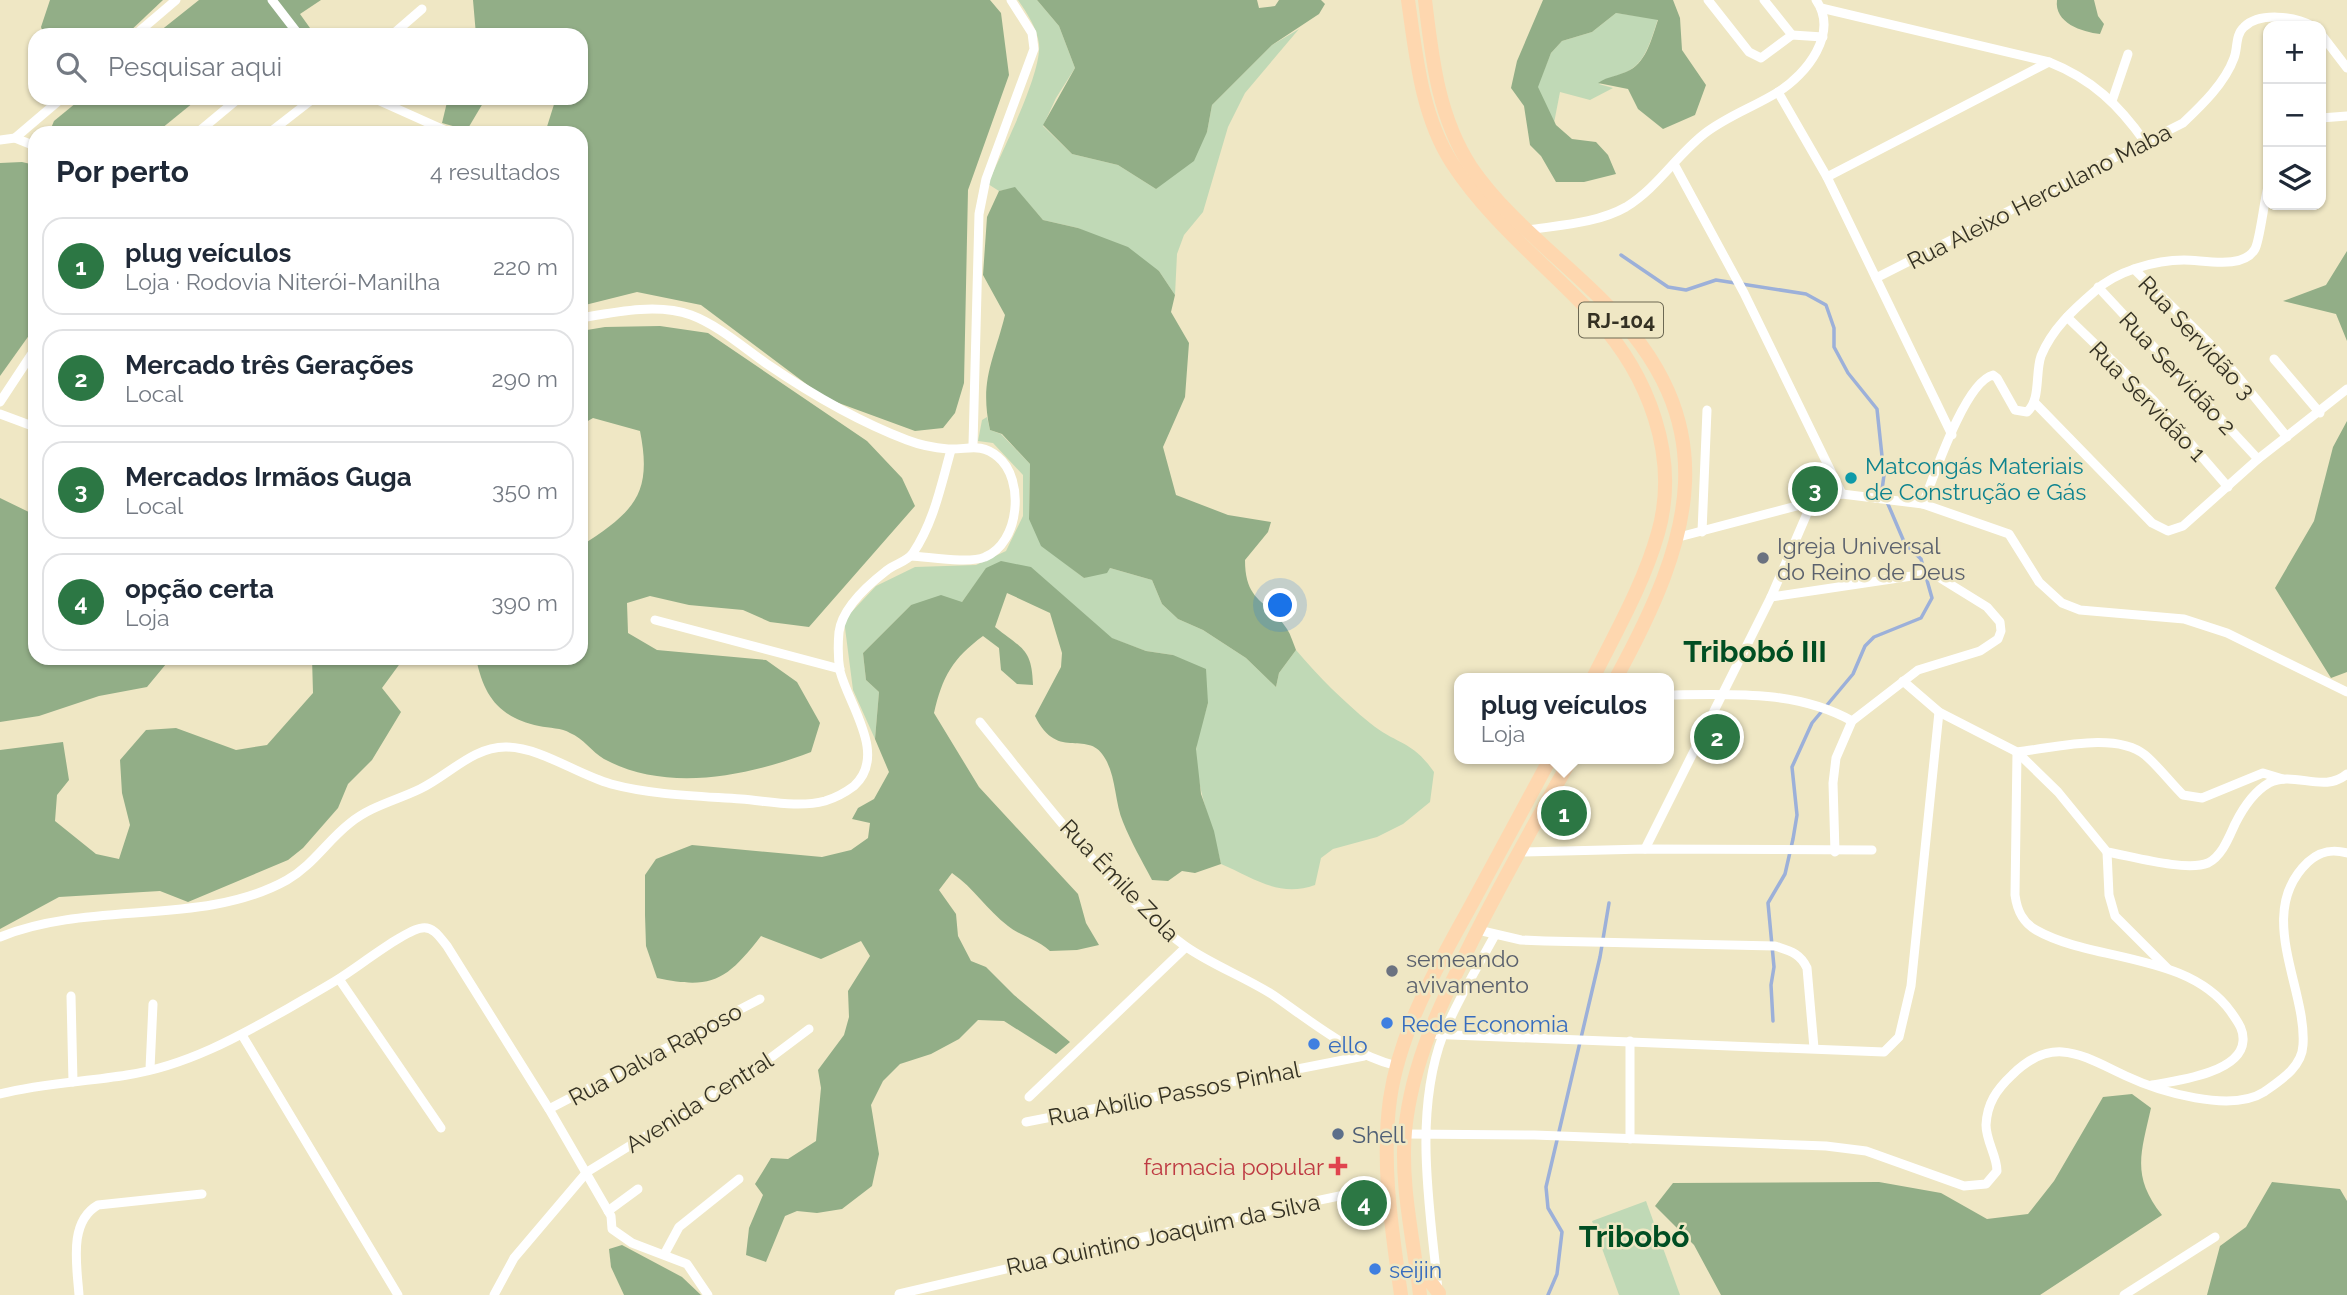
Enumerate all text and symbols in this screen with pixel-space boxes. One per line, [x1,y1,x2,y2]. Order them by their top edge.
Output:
map controls [2263,21,2326,210]
button: + [2263,21,2326,84]
search box [28,28,588,105]
icon: search [52,48,90,86]
text: Pesquisar aqui [108,52,282,82]
button: − [2263,84,2326,147]
street label: Rua Aleixo Herculano Maba [1903,118,2175,274]
button: layers [2263,147,2326,210]
text: Por perto [56,154,189,189]
text: 4 resultados [430,158,560,185]
text: plug veículos [125,238,291,268]
text: 1 [75,253,87,280]
text: 220 m [493,253,558,280]
text: Loja · Rodovia Niterói-Manilha [125,268,440,295]
street label: Rua Servidão 3 [2133,270,2261,404]
road number: RJ-104 [1579,302,1663,338]
street label: Rua Servidão 2 [2114,306,2242,440]
street label: Rua Servidão 1 [2084,336,2212,467]
text: Mercado três Gerações [125,350,414,380]
text: 2 [75,365,87,392]
text: 290 m [491,365,558,392]
text: Local [125,380,183,407]
place label: Matcongás Materiais de Construção e Gás [1865,452,2086,505]
text: Mercados Irmãos Guga [125,462,412,492]
pin: 3 [1792,463,1838,515]
marker: Matcongás Materiais de Construção e Gás [1843,470,1859,486]
text: 3 [75,477,87,504]
text: 350 m [492,477,558,504]
text: Local [125,492,183,519]
place label: Igreja Universal do Reino de Deus [1777,532,1965,585]
marker: Igreja Universal do Reino de Deus [1755,550,1771,566]
text: opção certa [125,574,274,604]
your location [1263,588,1297,622]
text: 4 [74,589,88,616]
text: 390 m [491,589,558,616]
text: Loja [125,604,170,631]
district label: Tribobó III [1683,634,1827,669]
popup [1454,673,1674,764]
text: plug veículos [1481,690,1647,720]
pin: 2 [1694,711,1740,763]
text: Loja [1481,720,1525,747]
pin: 1 [1541,787,1587,839]
street label: Rua Êmile Zola [1055,813,1185,947]
place label: semeando avivamento [1406,945,1529,998]
marker: semeando avivamento [1384,963,1400,979]
street label: Rua Dalva Raposo [564,997,746,1111]
place label: Rede Economia [1401,1010,1568,1037]
marker: Rede Economia [1379,1015,1395,1031]
place label: ello [1328,1031,1368,1058]
marker: ello [1306,1036,1322,1052]
street label: Avenida Central [620,1046,778,1158]
street label: Rua Abílio Passos Pinhal [1046,1055,1303,1131]
place label: Shell [1352,1121,1406,1148]
marker: Shell [1330,1126,1346,1142]
place label: farmacia popular [1144,1153,1324,1180]
marker: farmacia popular [1330,1158,1346,1174]
pin: 4 [1341,1177,1387,1229]
street label: Rua Quintino Joaquim da Silva [1004,1188,1322,1280]
district label: Tribobó [1579,1219,1689,1254]
place label: seijin [1389,1256,1442,1283]
marker: seijin [1367,1261,1383,1277]

